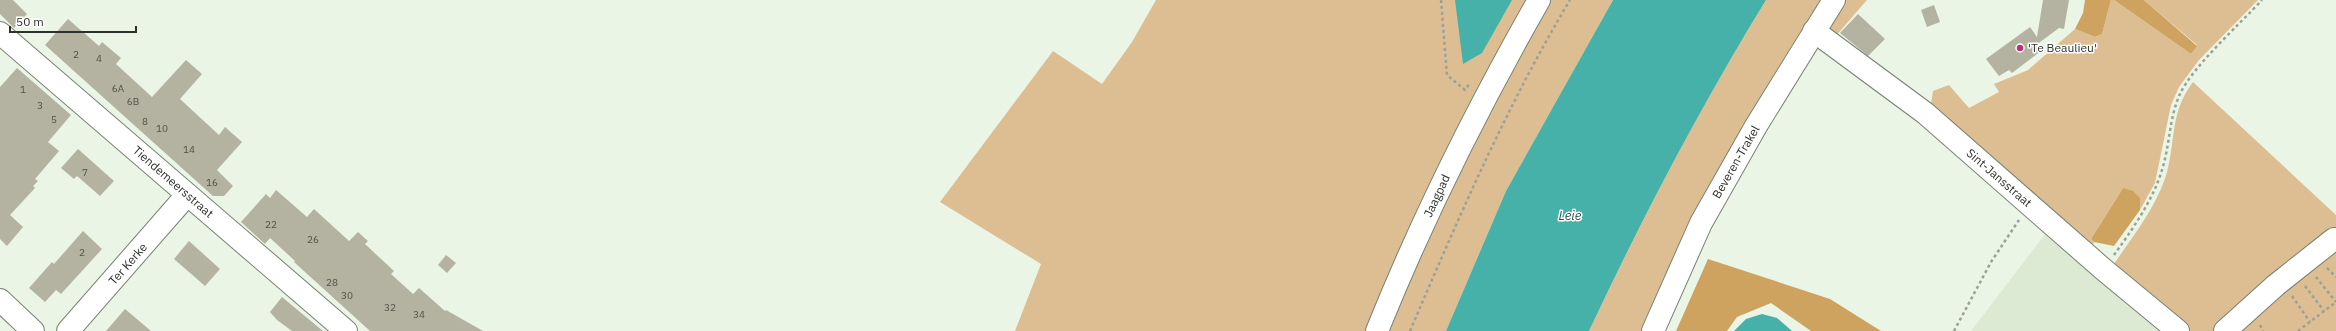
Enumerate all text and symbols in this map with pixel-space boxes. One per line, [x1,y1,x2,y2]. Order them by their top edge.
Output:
scale bar [10,8,136,34]
text: 50 m [16,14,44,29]
place label: 'Te Beaulieu' [2028,40,2097,55]
marker: 'Te Beaulieu' [2015,43,2025,53]
house number: 2 [73,48,79,61]
house number: 4 [96,52,102,65]
house number: 6A [112,82,125,95]
house number: 1 [20,83,26,96]
house number: 6B [127,95,139,108]
house number: 3 [37,99,43,112]
house number: 5 [51,113,57,126]
house number: 8 [142,115,148,128]
house number: 10 [156,122,168,135]
street label: Beveren-Trakel [1709,123,1762,201]
street label: Tiendemeersstraat [130,142,217,221]
house number: 14 [183,143,195,156]
street label: Sint-Jansstraat [1964,145,2035,210]
house number: 7 [82,166,88,179]
street label: Jaagpad [1420,172,1453,220]
house number: 16 [206,176,218,189]
water label: Leie [1559,207,1582,224]
house number: 22 [265,218,277,231]
house number: 26 [307,233,319,246]
street label: Ter Kerke [105,239,150,288]
house number: 2 [79,246,85,259]
house number: 28 [326,276,338,289]
house number: 30 [341,289,353,302]
house number: 32 [384,301,396,314]
house number: 34 [413,308,425,321]

